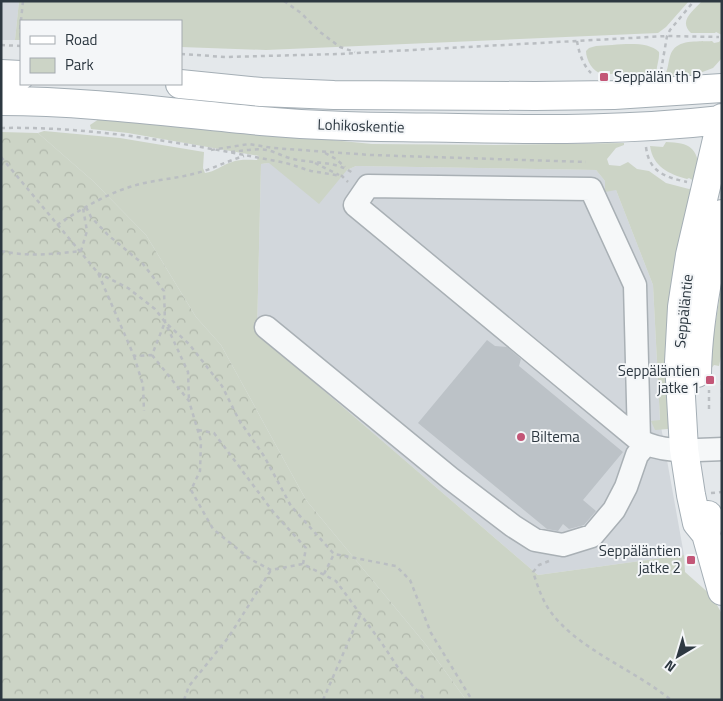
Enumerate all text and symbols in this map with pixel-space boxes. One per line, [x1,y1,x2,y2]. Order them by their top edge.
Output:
legend [20,20,182,85]
text: Road [65,28,97,51]
text: Park [65,53,94,76]
place label: Seppälän th P [614,65,701,88]
marker: Seppälän th P [598,71,610,83]
street label: Lohikoskentie [317,112,405,139]
street label: Seppäläntie [668,273,699,349]
place label: Seppäläntien jatke 1 [618,359,700,399]
marker: Seppäläntien jatke 1 [704,374,716,386]
place label: Biltema [531,425,580,448]
marker: Biltema [515,431,527,443]
place label: Seppäläntien jatke 2 [599,539,681,579]
marker: Seppäläntien jatke 2 [685,554,697,566]
north arrow [653,631,703,681]
text: N [659,655,680,678]

